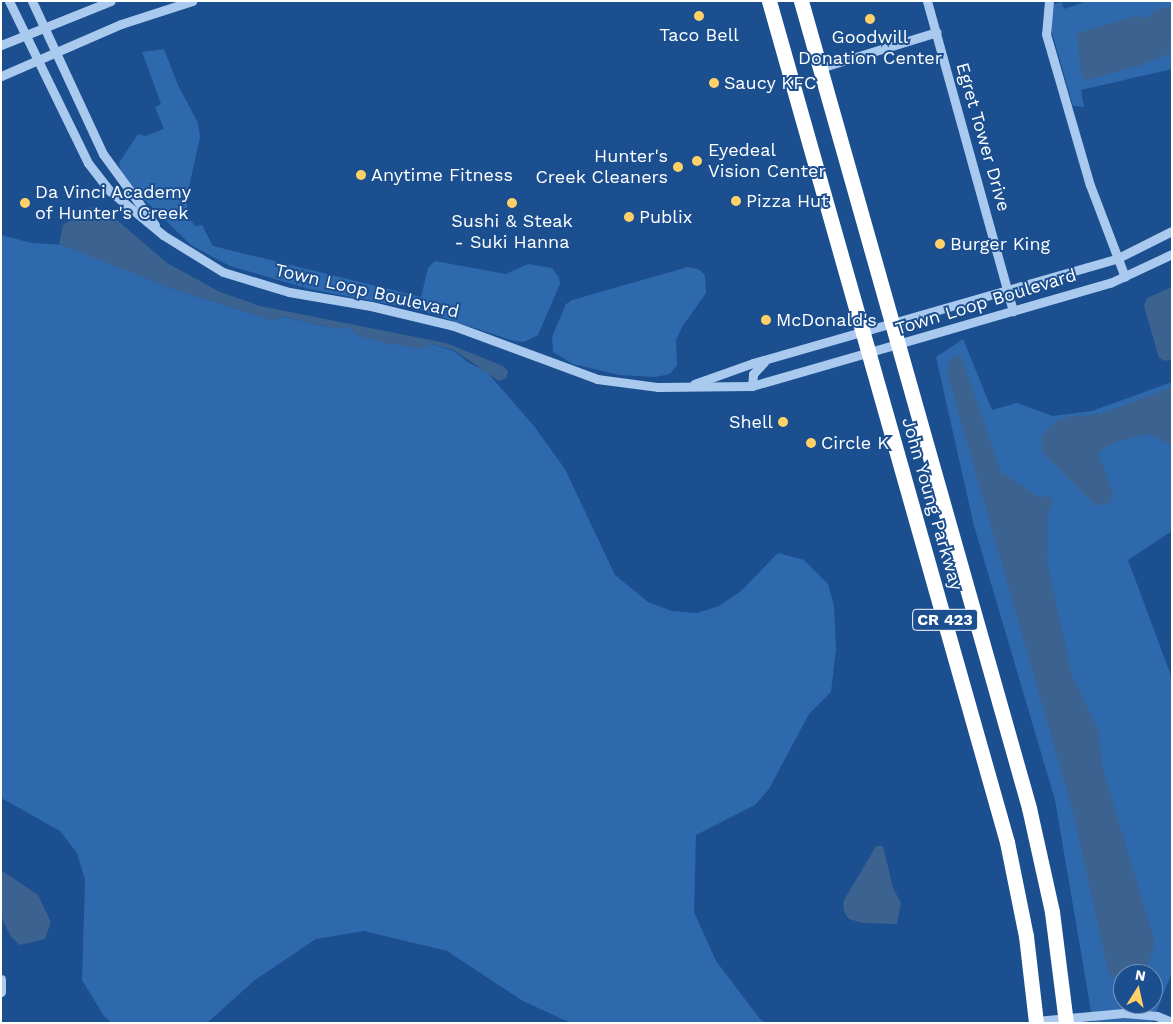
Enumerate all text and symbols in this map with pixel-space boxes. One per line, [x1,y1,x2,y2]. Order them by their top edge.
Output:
marker: Taco Bell [693,10,705,22]
marker: Goodwill Donation Center [864,13,876,25]
place label: Taco Bell [659,24,739,46]
place label: Goodwill Donation Center [798,27,942,70]
street label: Egret Tower Drive [951,60,1015,214]
place label: Saucy KFC [724,72,817,94]
marker: Saucy KFC [708,77,720,89]
place label: Eyedeal Vision Center [708,140,826,182]
place label: Hunter's Creek Cleaners [535,146,668,188]
marker: Eyedeal Vision Center [690,154,704,168]
marker: Hunter's Creek Cleaners [672,161,684,173]
place label: Anytime Fitness [371,164,513,186]
marker: Anytime Fitness [355,169,367,181]
place label: Da Vinci Academy of Hunter's Creek [35,182,193,224]
place label: Pizza Hut [746,190,829,212]
marker: Pizza Hut [730,195,742,207]
marker: Da Vinci Academy of Hunter's Creek [19,197,31,209]
marker: Sushi & Steak - Suki Hanna [506,197,518,209]
place label: Publix [639,206,692,228]
place label: Sushi & Steak - Suki Hanna [451,211,573,253]
marker: Publix [623,211,635,223]
place label: Burger King [950,233,1051,255]
marker: Burger King [934,238,946,250]
street label: Town Loop Boulevard [273,259,461,323]
street label: Town Loop Boulevard [893,264,1079,340]
place label: McDonald's [776,309,877,331]
marker: McDonald's [760,314,772,326]
place label: Shell [729,411,773,433]
street label: John Young Parkway [897,415,967,593]
marker: Shell [777,416,789,428]
place label: Circle K [821,432,889,454]
marker: Circle K [805,437,817,449]
road number: CR 423 [911,606,979,634]
north arrow [1113,964,1163,1014]
text: N [1134,966,1147,984]

